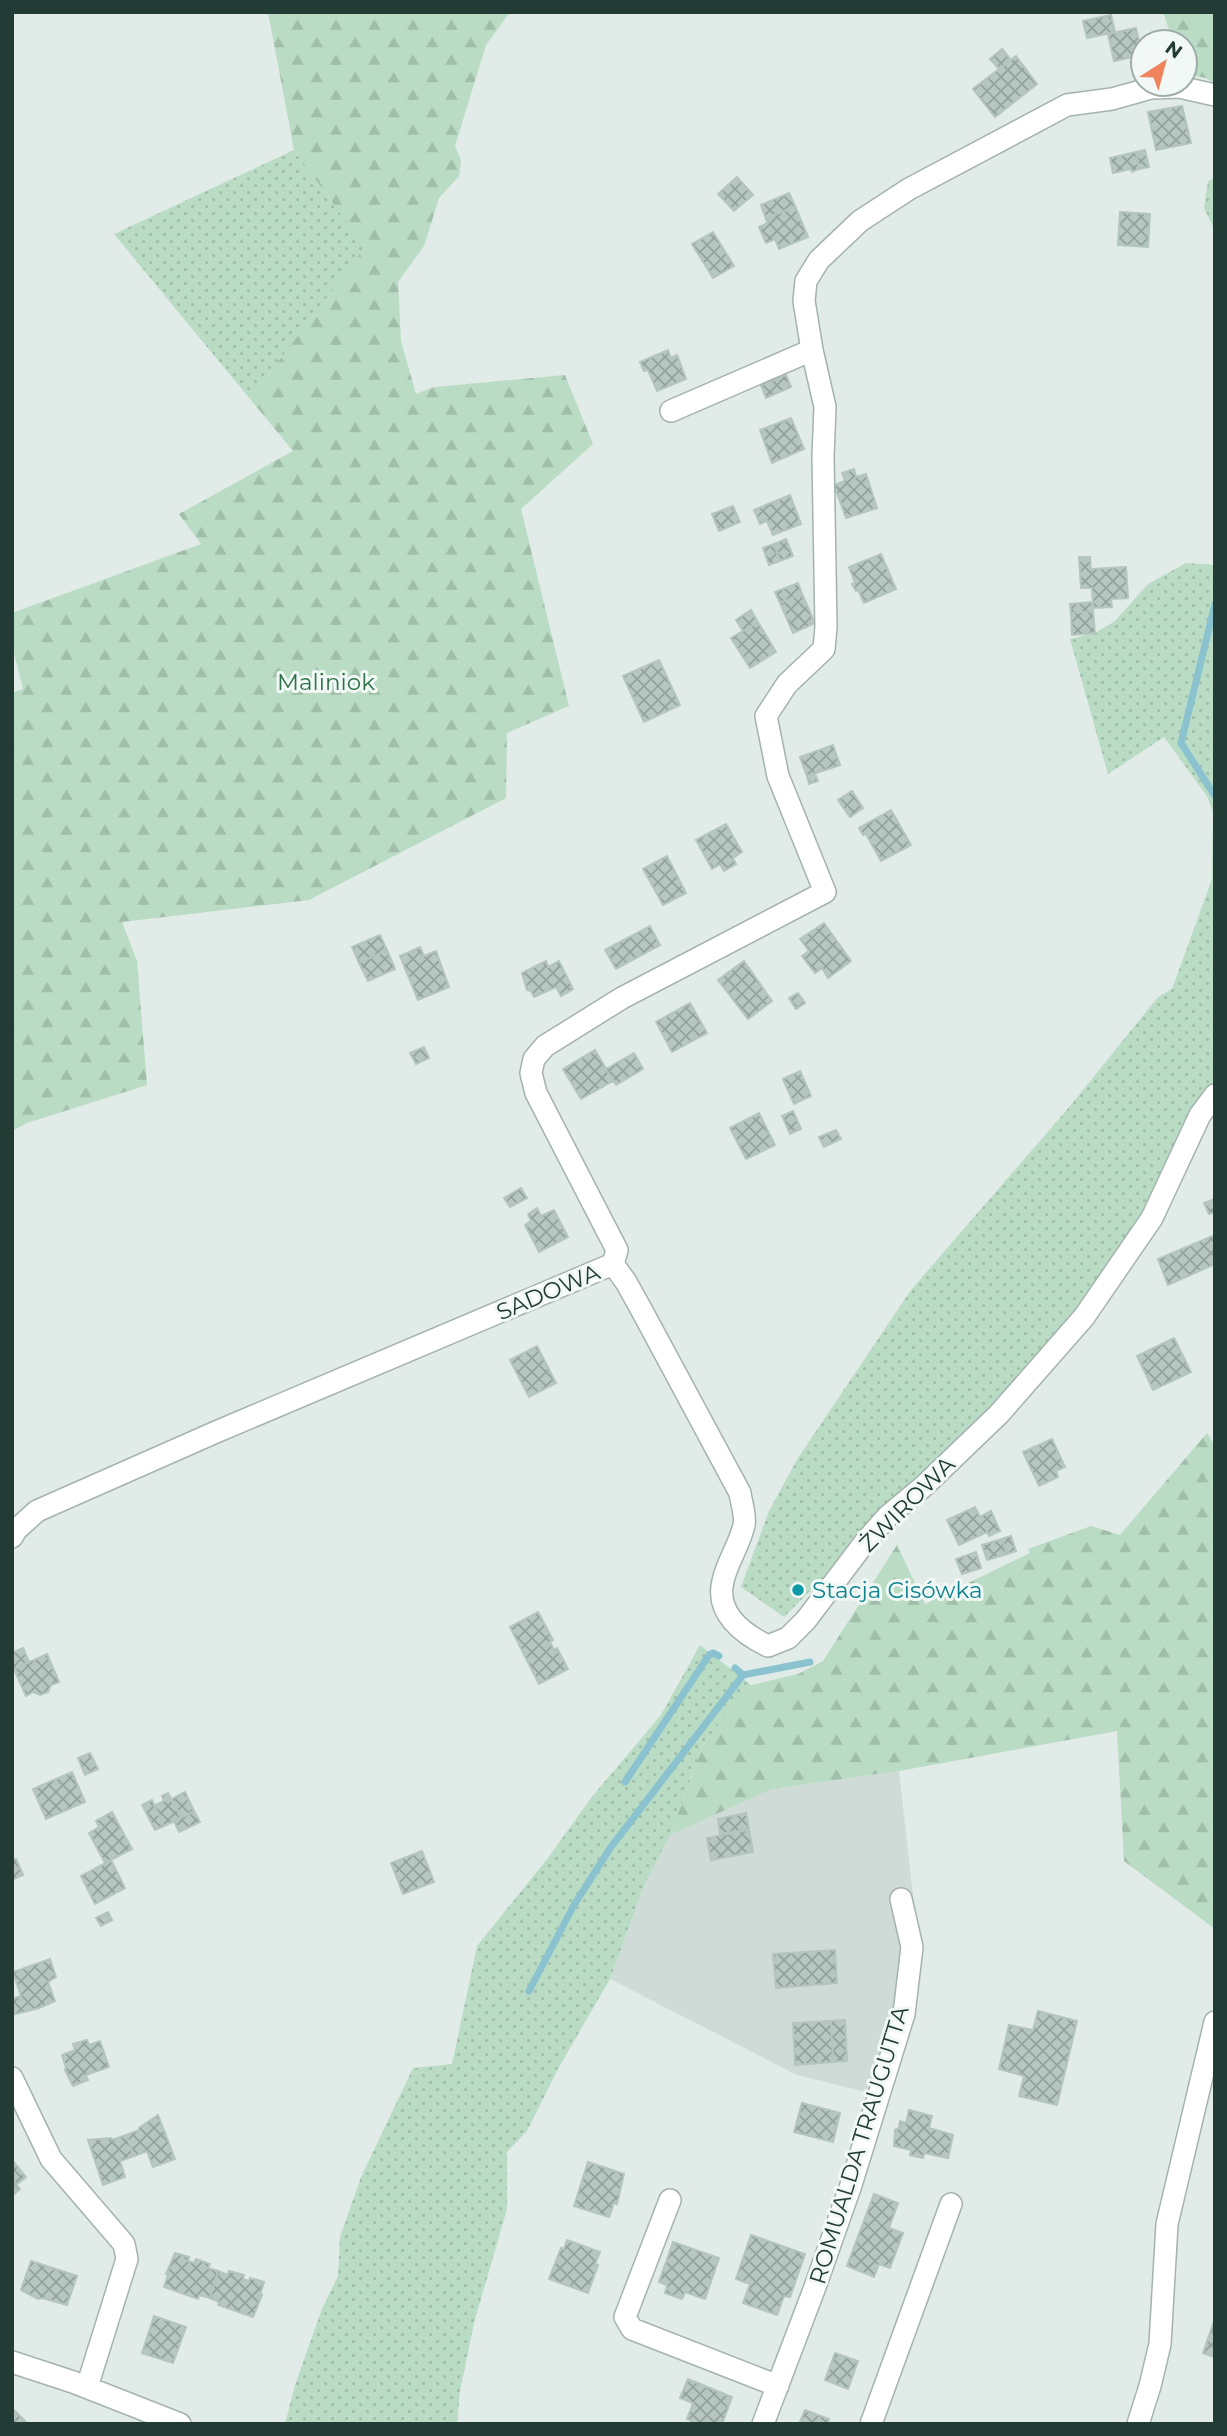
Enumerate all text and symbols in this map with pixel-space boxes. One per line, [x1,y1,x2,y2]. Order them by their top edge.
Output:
north arrow [1129,28,1199,98]
text: N [1161,36,1187,63]
park label: Maliniok [277,668,375,696]
street label: SADOWA [492,1257,604,1326]
street label: ŻWIROWA [853,1450,961,1558]
place label: Stacja Cisówka [812,1576,983,1604]
marker: Stacja Cisówka [790,1582,806,1598]
street label: ROMUALDA TRAUGUTTA [803,2002,915,2287]

